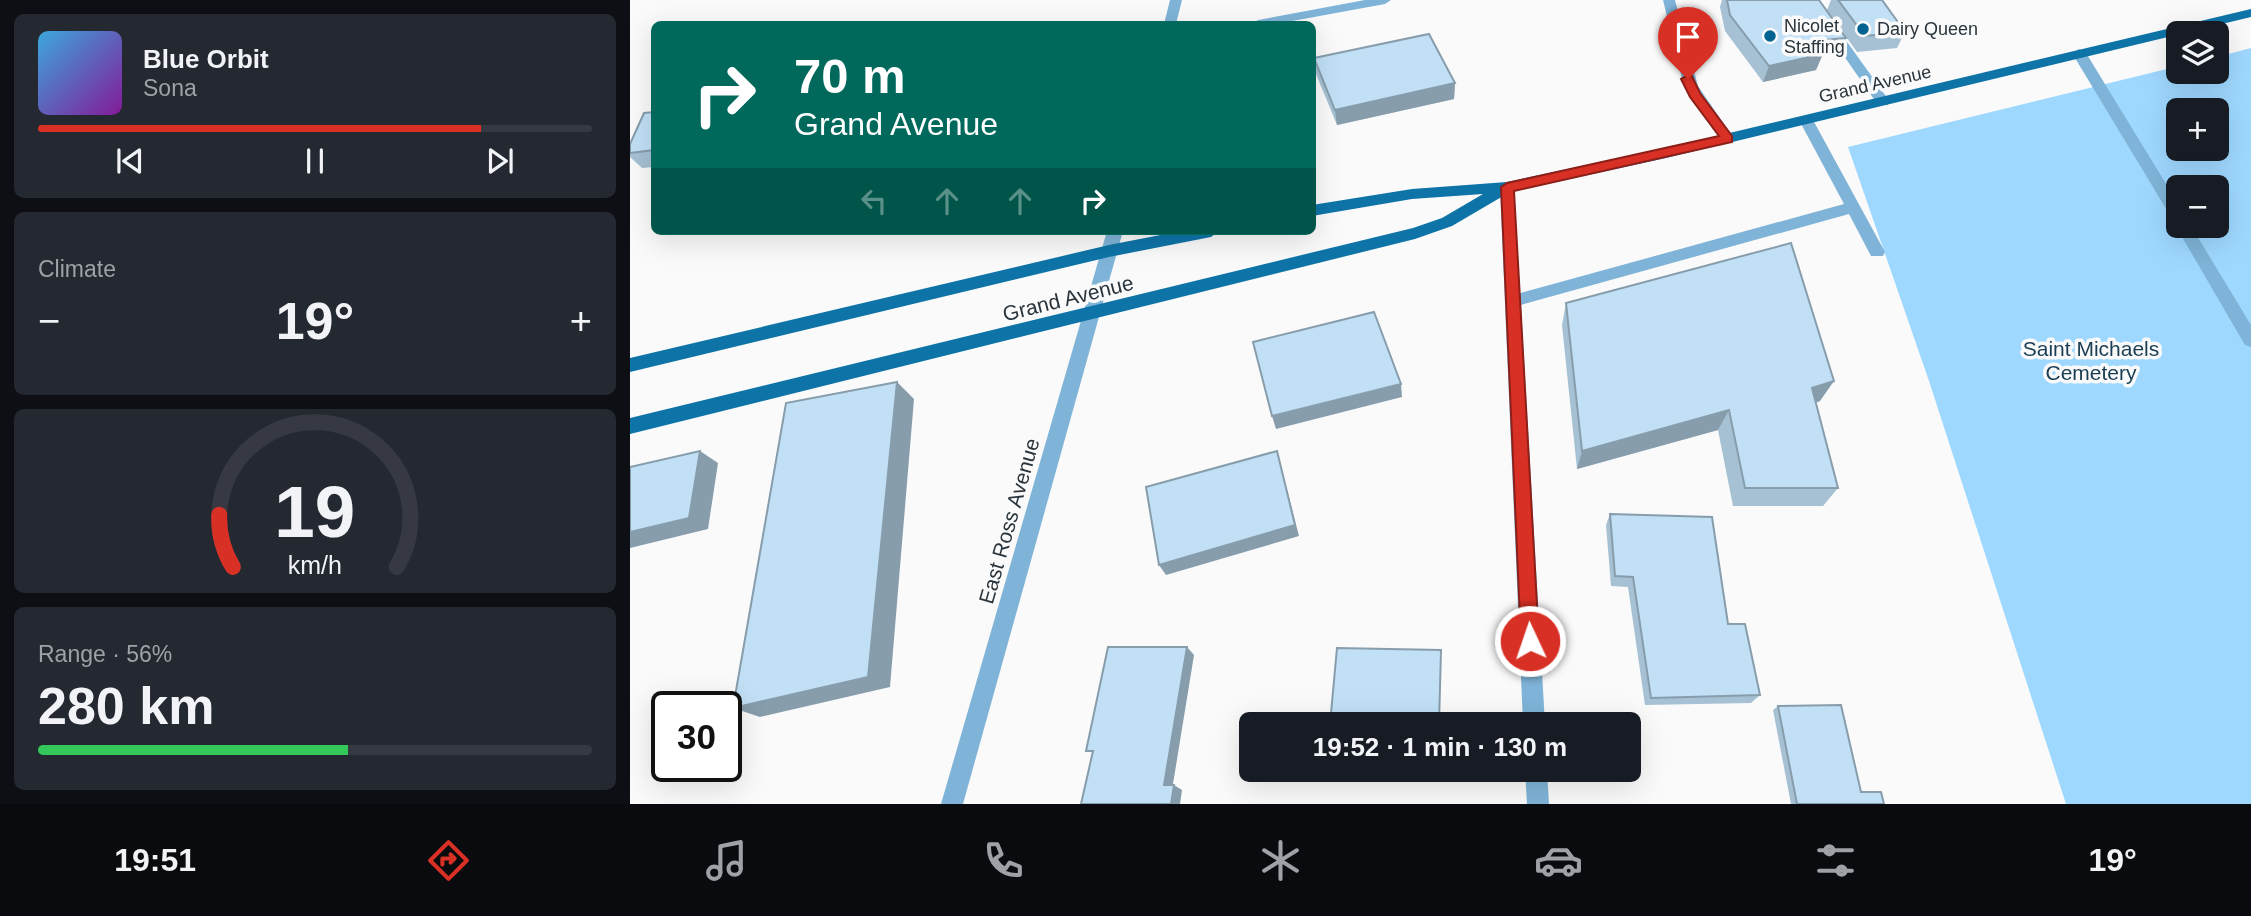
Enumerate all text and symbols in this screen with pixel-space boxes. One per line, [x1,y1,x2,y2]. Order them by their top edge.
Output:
pin [1658,7,1718,79]
place label: Nicolet Staffing [1784,16,1845,57]
icon: arrive [1669,18,1707,56]
place label: Dairy Queen [1877,19,1978,39]
marker: Dairy Queen [1855,21,1871,37]
map controls [2166,21,2229,238]
button: layers [2166,21,2229,84]
marker: Nicolet Staffing [1762,28,1778,44]
text: Blue Orbit [143,44,269,74]
icon: right [679,49,770,140]
text: 70 m [794,49,906,103]
street label: Grand Avenue [1817,61,1933,107]
text: Sona [143,75,197,101]
button: + [2166,98,2229,161]
text: Grand Avenue [794,106,998,142]
icon: previous [111,142,149,180]
icon: pause [296,142,334,180]
icon: next [481,142,519,180]
button: − [2166,175,2229,238]
icon: left [855,182,893,220]
icon: ahead [928,182,966,220]
icon: ahead [1001,182,1039,220]
icon: right [1074,182,1112,220]
text: Climate [38,256,116,282]
street label: Grand Avenue [1000,271,1136,325]
text: 19° [276,292,354,350]
text: − [38,300,60,342]
text: + [570,300,592,342]
park label: Saint Michaels Cemetery [2023,337,2159,384]
street label: East Ross Avenue [974,436,1044,606]
text: 19 [275,471,355,552]
text: km/h [288,551,342,579]
position arrow [1493,604,1567,678]
text: Range · 56% [38,641,172,667]
text: 280 km [38,677,214,735]
speed limit sign: 30 [651,691,742,782]
text: 19:52 · 1 min · 130 m [1313,732,1567,762]
icon: directions [424,836,473,885]
icon: music [702,836,751,885]
icon: phone [979,836,1028,885]
icon: climate [1256,836,1305,885]
icon: car [1534,836,1583,885]
icon: filters [1811,836,1860,885]
text: 19:51 [114,842,196,878]
text: 19° [2088,842,2137,878]

